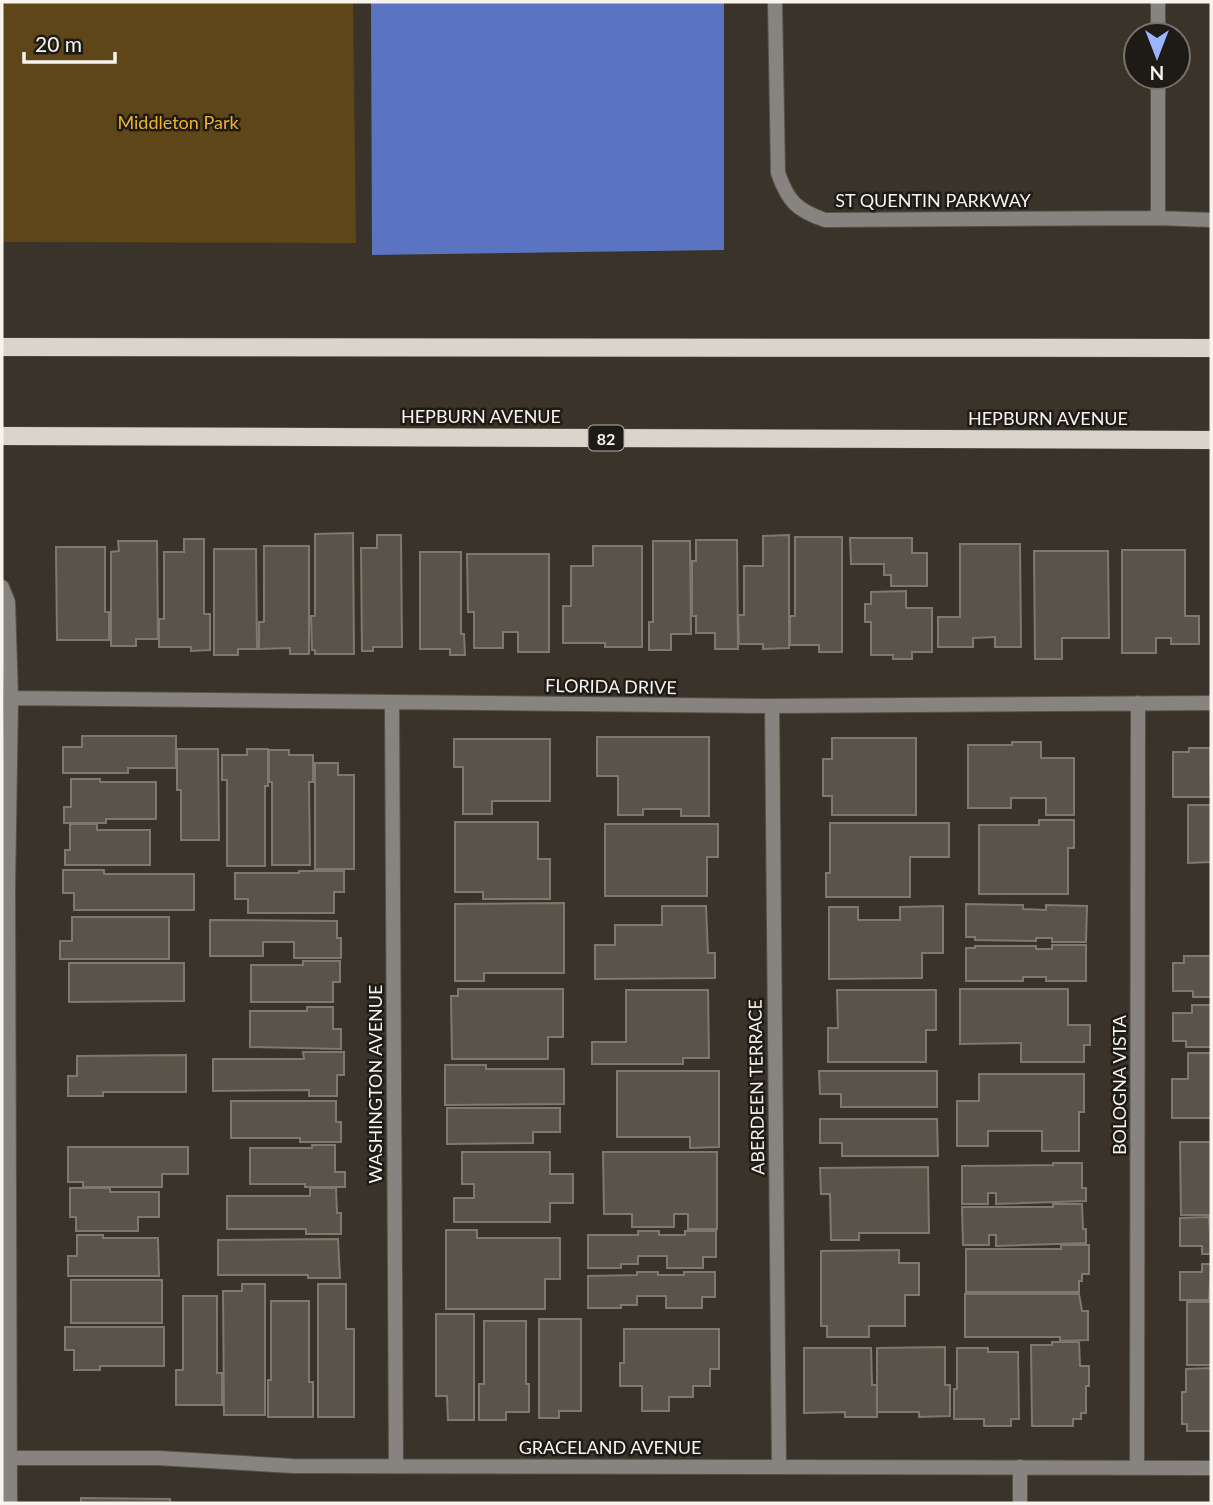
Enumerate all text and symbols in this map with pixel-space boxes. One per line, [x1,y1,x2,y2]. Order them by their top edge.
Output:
scale bar [24,21,116,65]
north arrow [1122,21,1192,91]
text: 20 m [35,31,82,56]
text: N [1150,62,1164,85]
park label: Middleton Park [117,111,239,133]
street label: ST QUENTIN PARKWAY [835,189,1032,211]
street label: HEPBURN AVENUE [401,405,561,427]
street label: HEPBURN AVENUE [968,407,1128,429]
road number: 82 [588,426,624,450]
street label: FLORIDA DRIVE [545,674,677,698]
street label: WASHINGTON AVENUE [364,985,386,1183]
street label: ABERDEEN TERRACE [743,999,769,1175]
street label: BOLOGNA VISTA [1108,1014,1130,1155]
street label: GRACELAND AVENUE [519,1436,701,1458]

